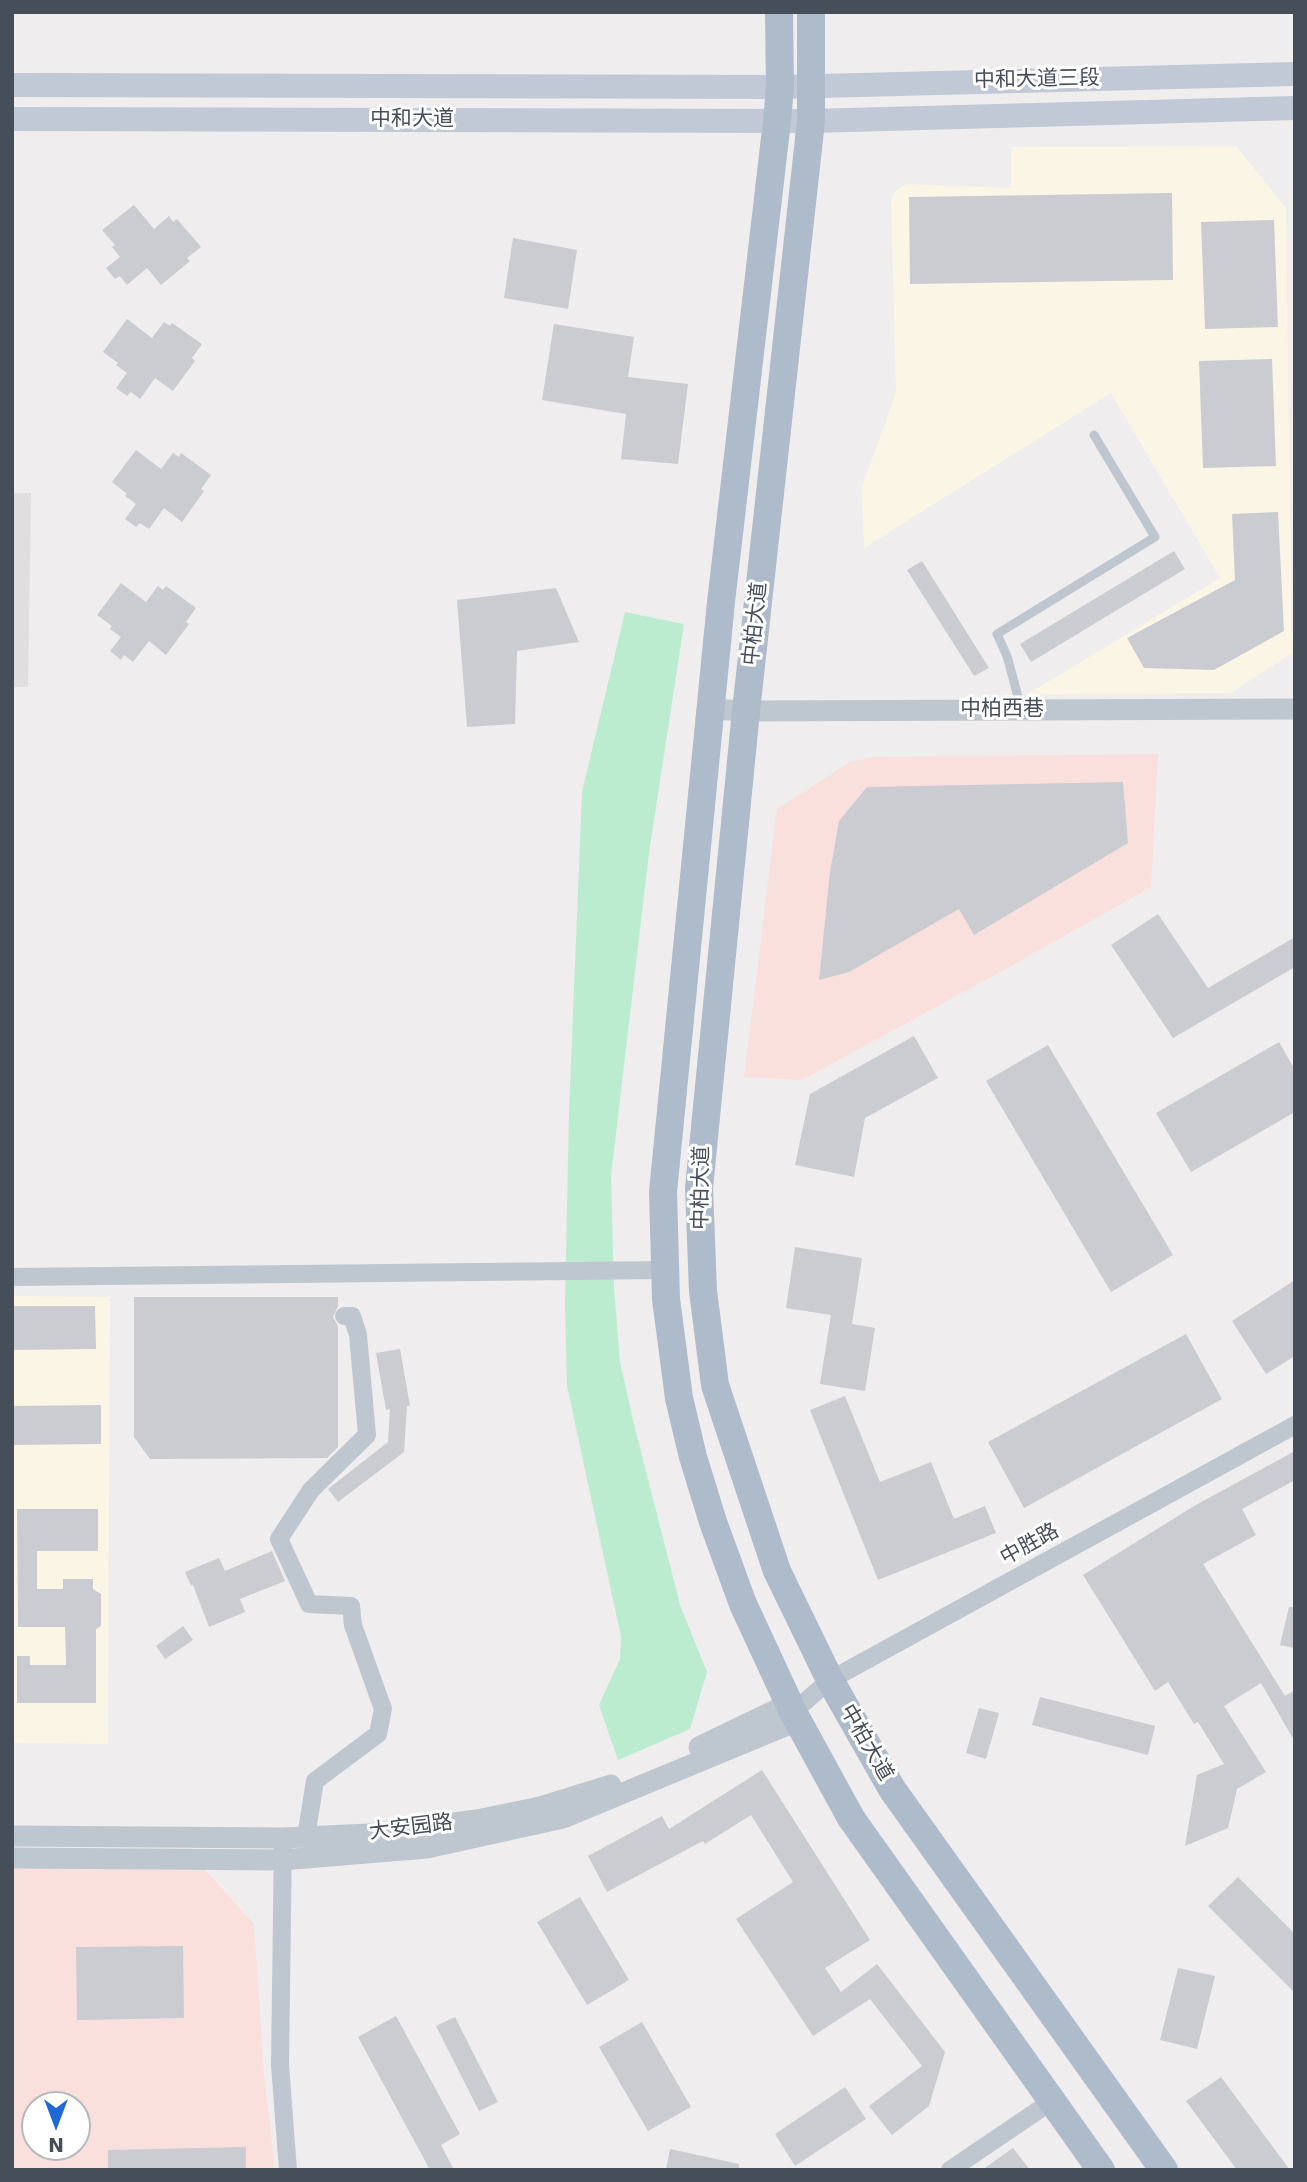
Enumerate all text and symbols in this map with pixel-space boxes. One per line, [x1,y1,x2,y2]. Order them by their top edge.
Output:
street label: 中和大道三段 [974,66,1100,94]
street label: 中和大道 [370,107,454,133]
street label: 中柏大道 [739,581,773,667]
street label: 中柏西巷 [960,697,1044,723]
street label: 中柏大道 [689,1146,715,1230]
street label: 中胜路 [996,1519,1064,1571]
street label: 中柏大道 [834,1700,898,1786]
street label: 大安园路 [368,1810,454,1846]
north arrow [21,2091,91,2161]
text: N [48,2134,64,2156]

